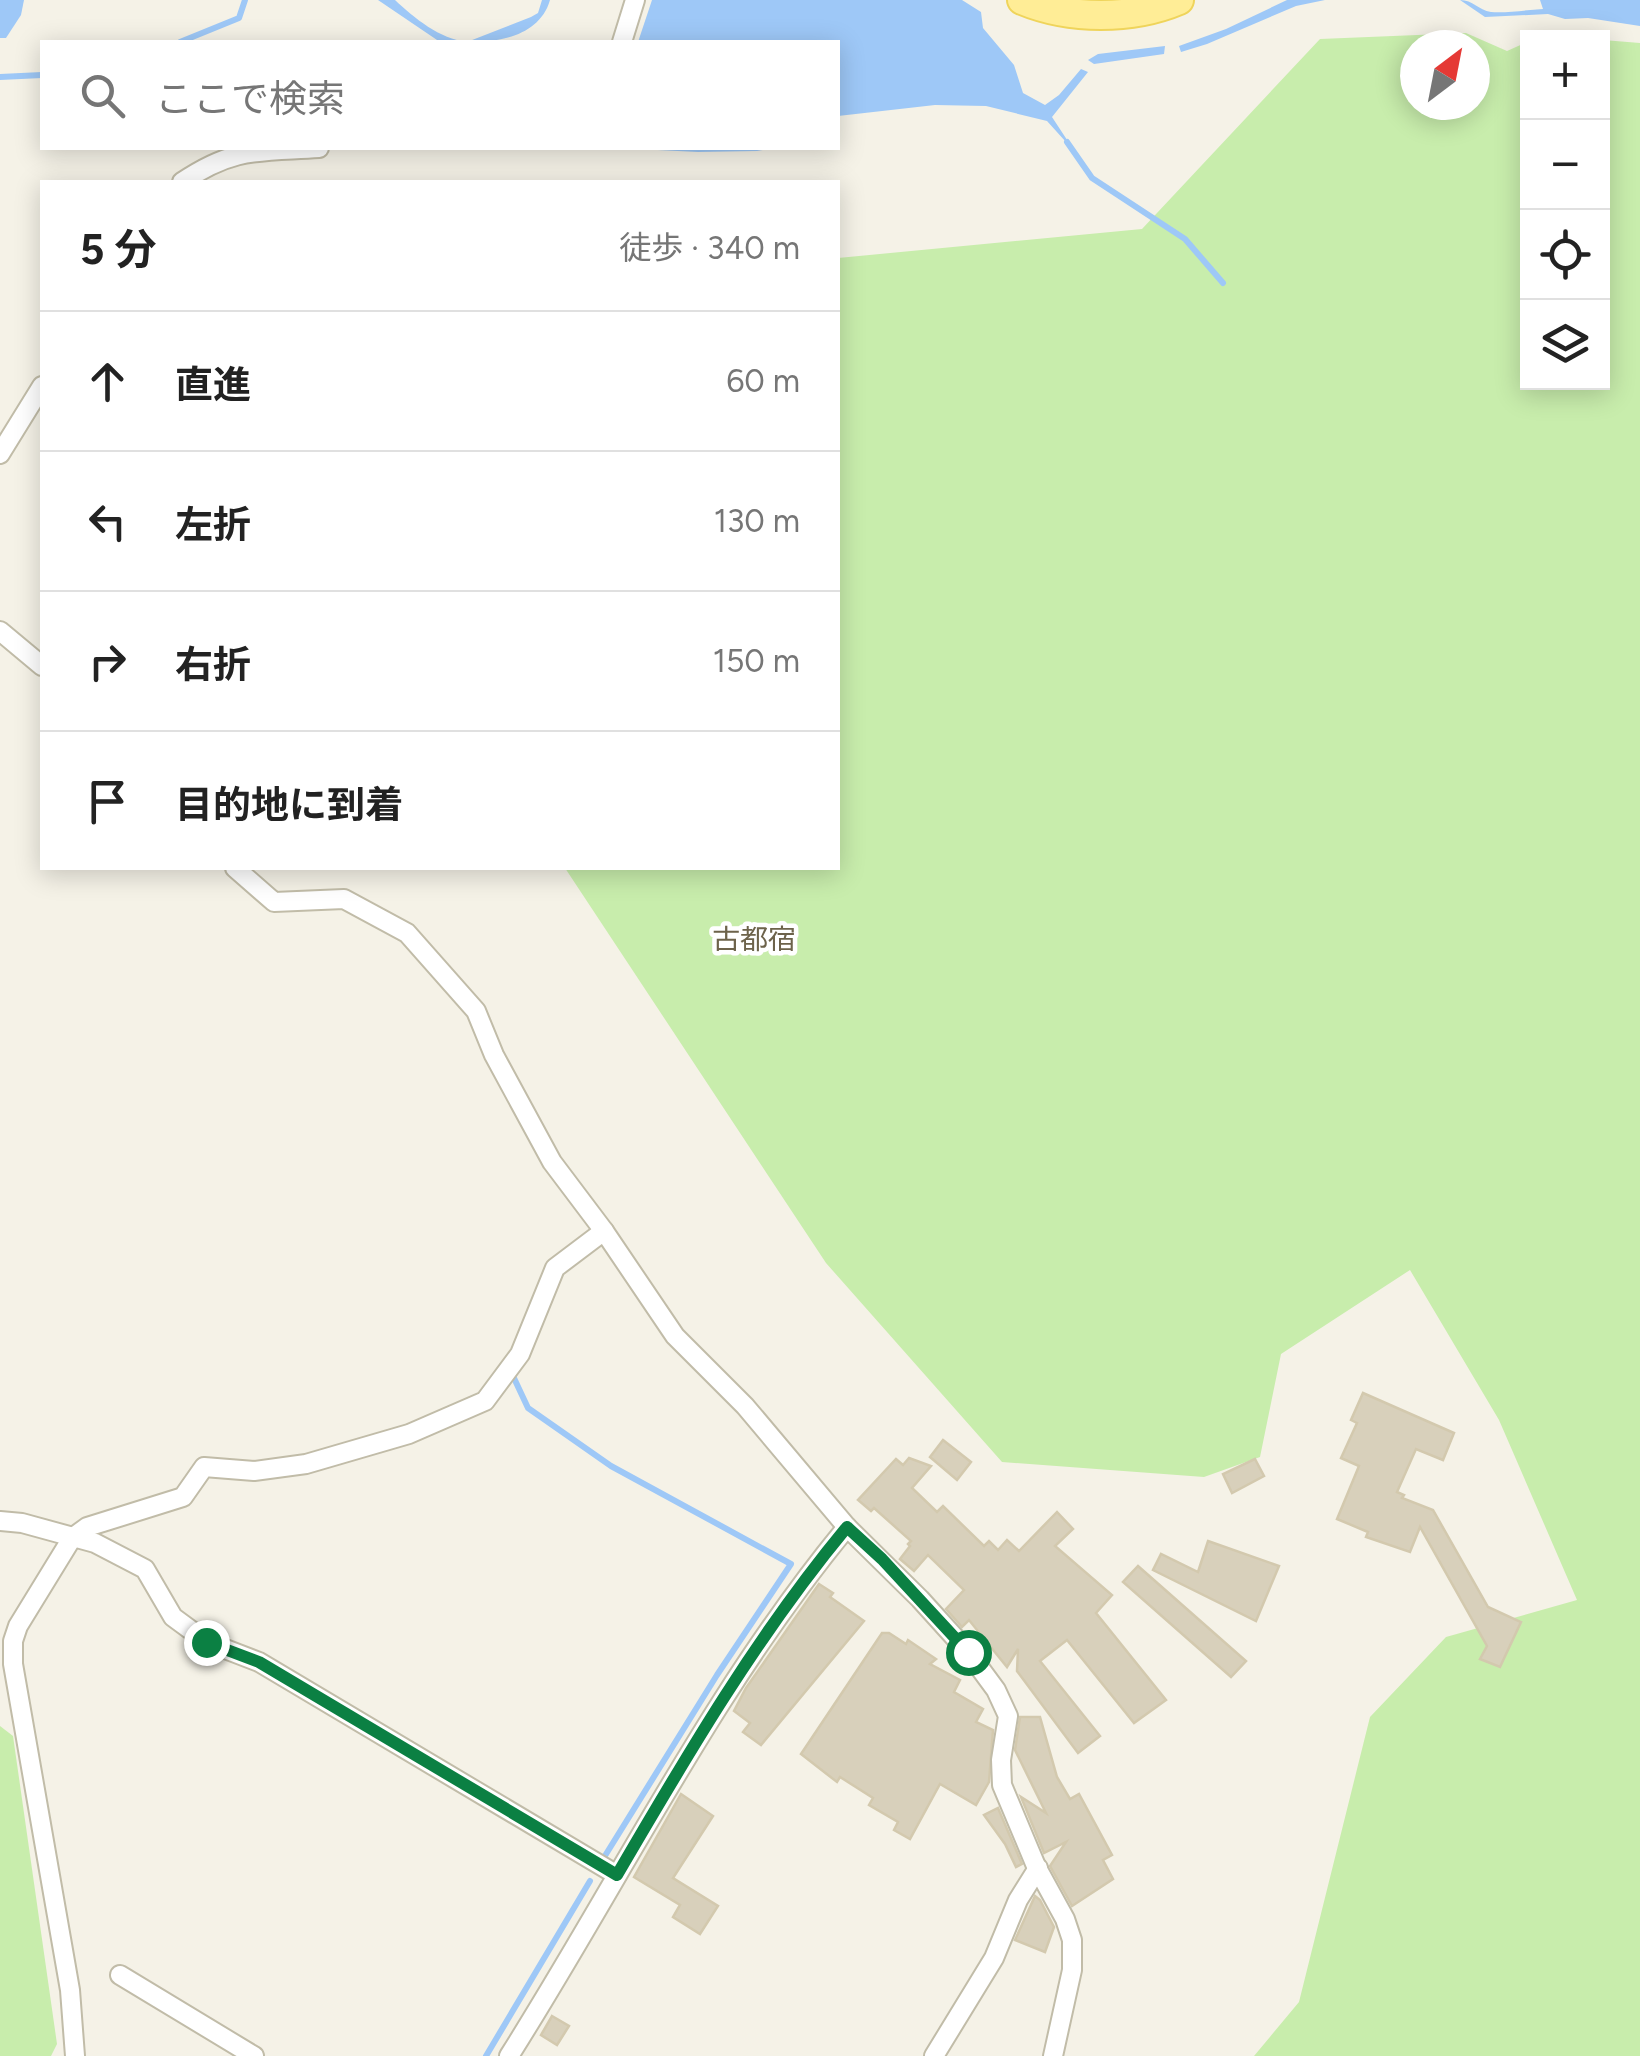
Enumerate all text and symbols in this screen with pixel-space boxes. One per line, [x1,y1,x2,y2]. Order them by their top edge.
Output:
north arrow [1400,30,1490,120]
map controls [1520,30,1610,390]
button: + [1520,30,1610,120]
search box [40,40,840,150]
icon: search [75,68,130,123]
text: ここで検索 [155,76,345,122]
button: − [1520,120,1610,210]
button: locate [1520,210,1610,300]
text: 5 分 [80,224,156,275]
text: 徒歩 · 340 m [619,229,800,267]
button: layers [1520,300,1610,390]
icon: ahead [80,354,135,409]
text: 直進 [175,362,251,408]
text: 60 m [726,362,800,400]
icon: left [80,494,135,549]
text: 左折 [175,502,251,548]
text: 130 m [714,502,800,540]
icon: right [80,634,135,689]
text: 右折 [175,642,251,688]
text: 150 m [713,642,800,680]
icon: arrive [80,774,135,829]
text: 目的地に到着 [175,782,403,828]
district label: 古都宿 [712,922,796,956]
route end [184,1620,230,1666]
route start [946,1630,992,1676]

